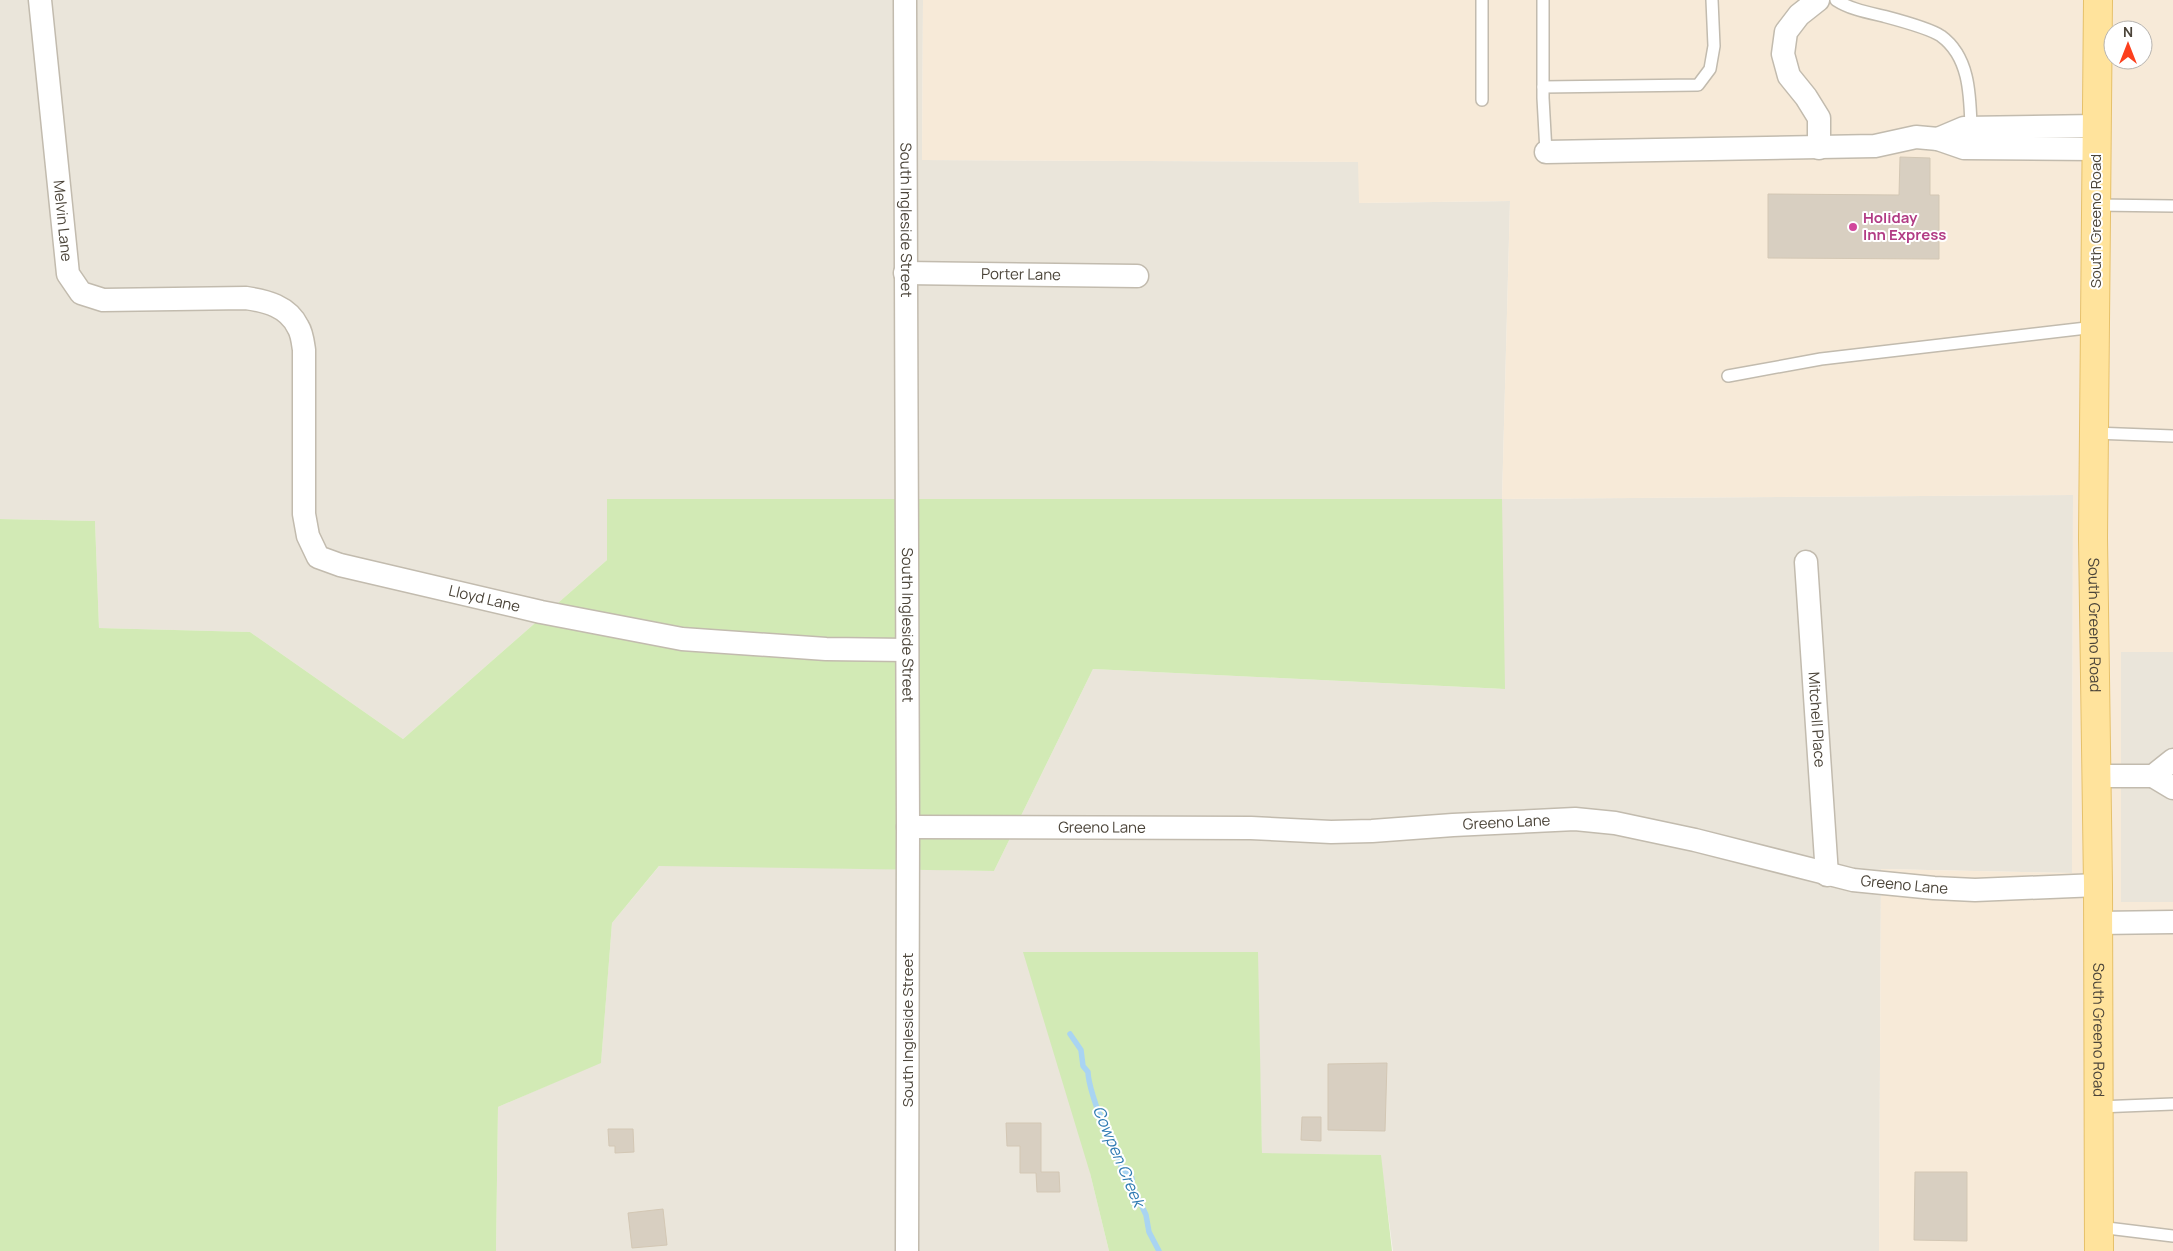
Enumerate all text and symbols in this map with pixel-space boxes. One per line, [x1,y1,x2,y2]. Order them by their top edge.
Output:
north arrow [2103,20,2153,70]
text: N [2123,22,2133,41]
street label: South Ingleside Street [896,143,917,297]
street label: South Greeno Road [2085,154,2106,288]
street label: Melvin Lane [48,179,78,263]
place label: Holiday Inn Express [1863,207,1946,245]
marker: Holiday Inn Express [1847,221,1859,233]
street label: Porter Lane [981,263,1061,285]
street label: South Ingleside Street [897,548,919,702]
street label: South Greeno Road [2083,558,2106,692]
street label: Lloyd Lane [447,580,523,617]
street label: Mitchell Place [1803,671,1831,768]
street label: Greeno Lane [1462,809,1551,835]
street label: Greeno Lane [1058,816,1146,838]
street label: Greeno Lane [1860,870,1949,899]
street label: South Ingleside Street [897,953,918,1107]
street label: South Greeno Road [2088,963,2110,1097]
water label: Cowpen Creek [1088,1102,1151,1212]

